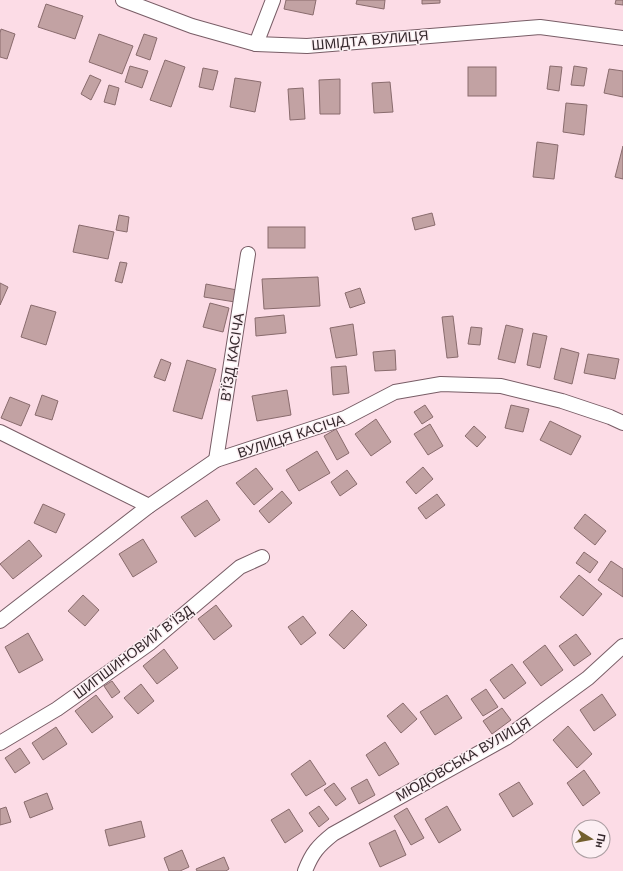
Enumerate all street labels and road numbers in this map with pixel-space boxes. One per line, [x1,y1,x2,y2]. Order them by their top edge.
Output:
street label: ШМІДТА ВУЛИЦЯ [311,27,429,53]
street label: В’ЇЗД КАСІЧА [217,311,247,402]
street label: ВУЛИЦЯ КАСІЧА [235,411,347,461]
street label: ШИПШИНОВИЙ В'ЇЗД [69,601,196,702]
street label: МЮДОВСЬКА ВУЛИЦЯ [393,714,533,804]

